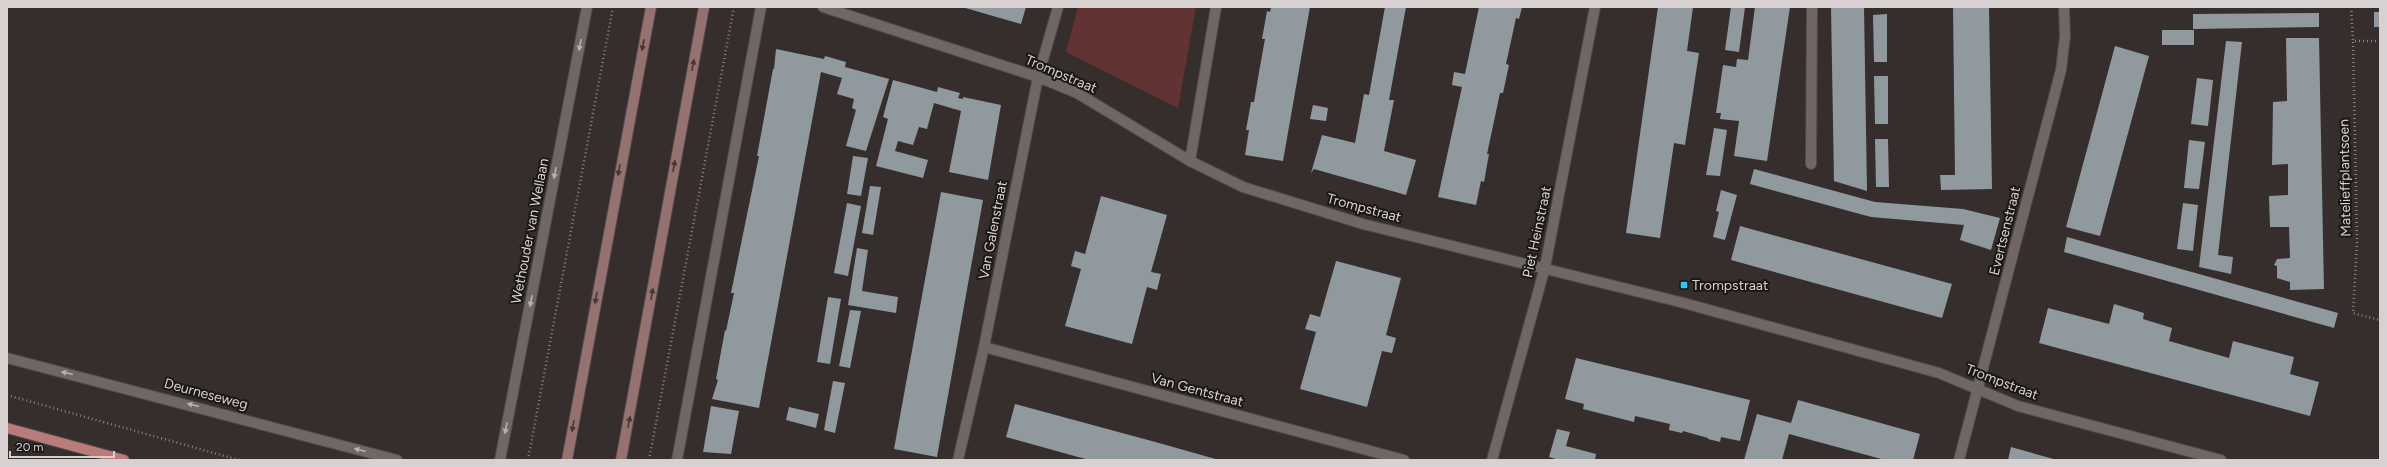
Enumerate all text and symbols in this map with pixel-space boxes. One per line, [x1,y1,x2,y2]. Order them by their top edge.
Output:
one-way arrow [576,39,582,51]
one-way arrow [640,39,646,51]
street label: Trompstraat [1023,51,1099,97]
one-way arrow [690,59,696,71]
street label: Matelieffplantsoen [2335,119,2355,237]
street label: Wethouder van Wellaan [508,157,552,305]
one-way arrow [671,160,677,172]
one-way arrow [616,164,622,176]
one-way arrow [552,167,558,179]
street label: Van Galenstraat [975,179,1011,281]
street label: Piet Heinstraat [1519,185,1555,279]
street label: Evertsenstraat [1986,185,2024,277]
street label: Trompstraat [1325,190,1403,226]
place label: Trompstraat [1692,277,1768,294]
marker: Trompstraat [1679,280,1689,290]
one-way arrow [649,288,655,300]
one-way arrow [593,292,599,304]
one-way arrow [527,295,533,307]
street label: Trompstraat [1963,360,2041,404]
street label: Van Gentstraat [1149,369,1245,411]
one-way arrow [61,370,73,376]
street label: Deurneseweg [162,375,250,413]
one-way arrow [186,402,198,408]
one-way arrow [626,416,632,428]
one-way arrow [570,420,576,432]
one-way arrow [503,422,509,435]
scale bar [10,433,114,459]
text: 20 m [16,440,44,454]
one-way arrow [354,447,366,453]

